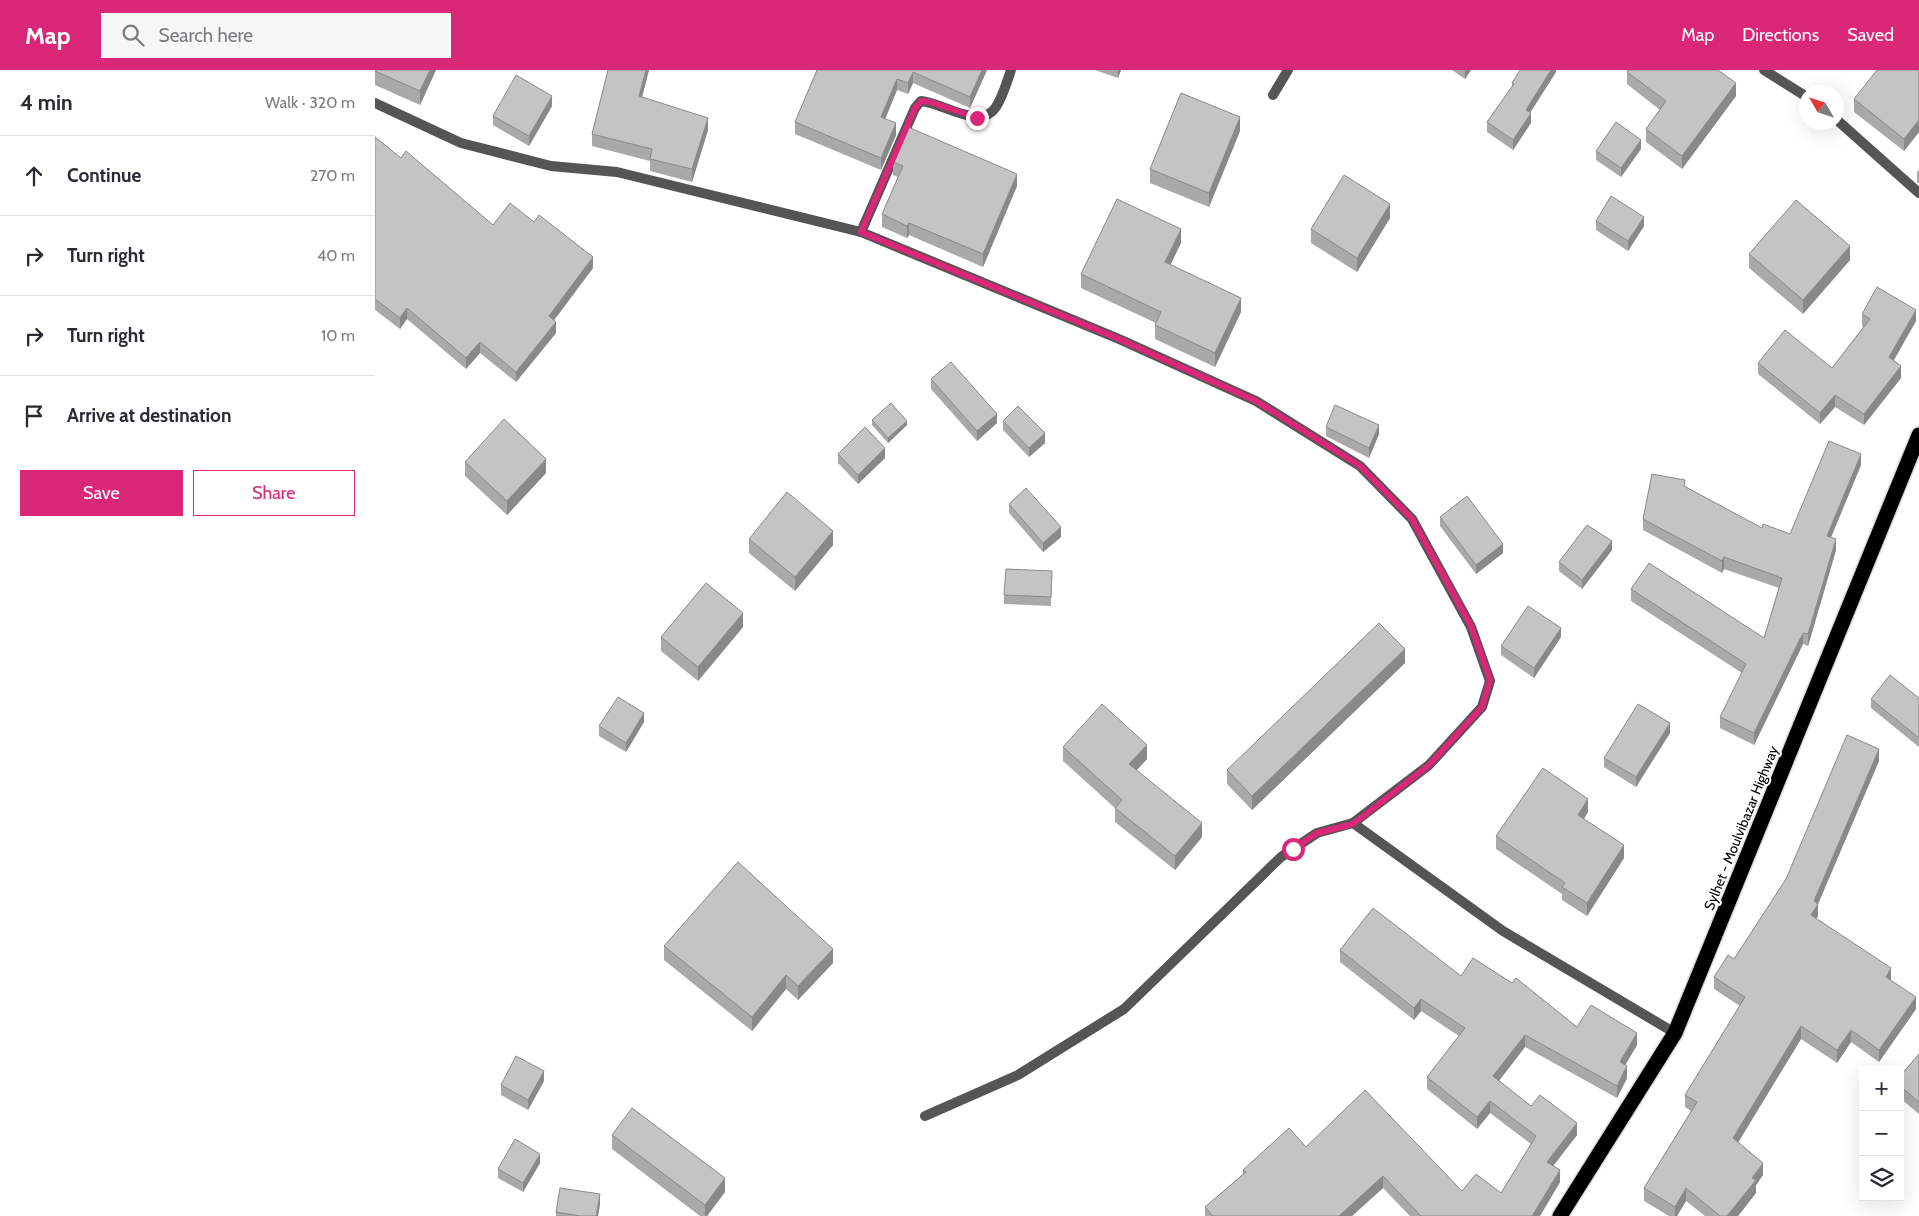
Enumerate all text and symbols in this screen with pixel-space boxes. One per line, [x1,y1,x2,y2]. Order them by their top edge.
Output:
search box [101,13,451,58]
text: Map [25,21,71,50]
icon: search [119,21,147,49]
text: Search here [159,24,253,47]
text: Map [1681,24,1714,46]
text: Directions [1742,24,1819,46]
text: Saved [1847,24,1894,46]
north arrow [1799,85,1844,130]
text: 4 min [20,90,73,115]
text: Walk · 320 m [265,93,355,112]
route end [966,107,989,130]
icon: ahead [20,162,48,190]
text: Continue [67,164,141,187]
text: 270 m [310,166,355,185]
icon: right [20,242,48,270]
text: Turn right [67,244,145,267]
text: 40 m [317,246,355,265]
icon: right [20,322,48,350]
text: Turn right [67,324,145,347]
text: 10 m [321,326,355,345]
icon: arrive [20,402,48,430]
text: Arrive at destination [67,404,231,427]
button: Save [20,470,183,516]
button: Share [193,470,355,516]
street label: Sylhet - Moulvibazar Highway [1700,743,1782,913]
route start [1282,838,1305,861]
map controls [1859,1066,1904,1201]
button: + [1859,1066,1904,1111]
button: − [1859,1111,1904,1156]
button: layers [1859,1156,1904,1201]

